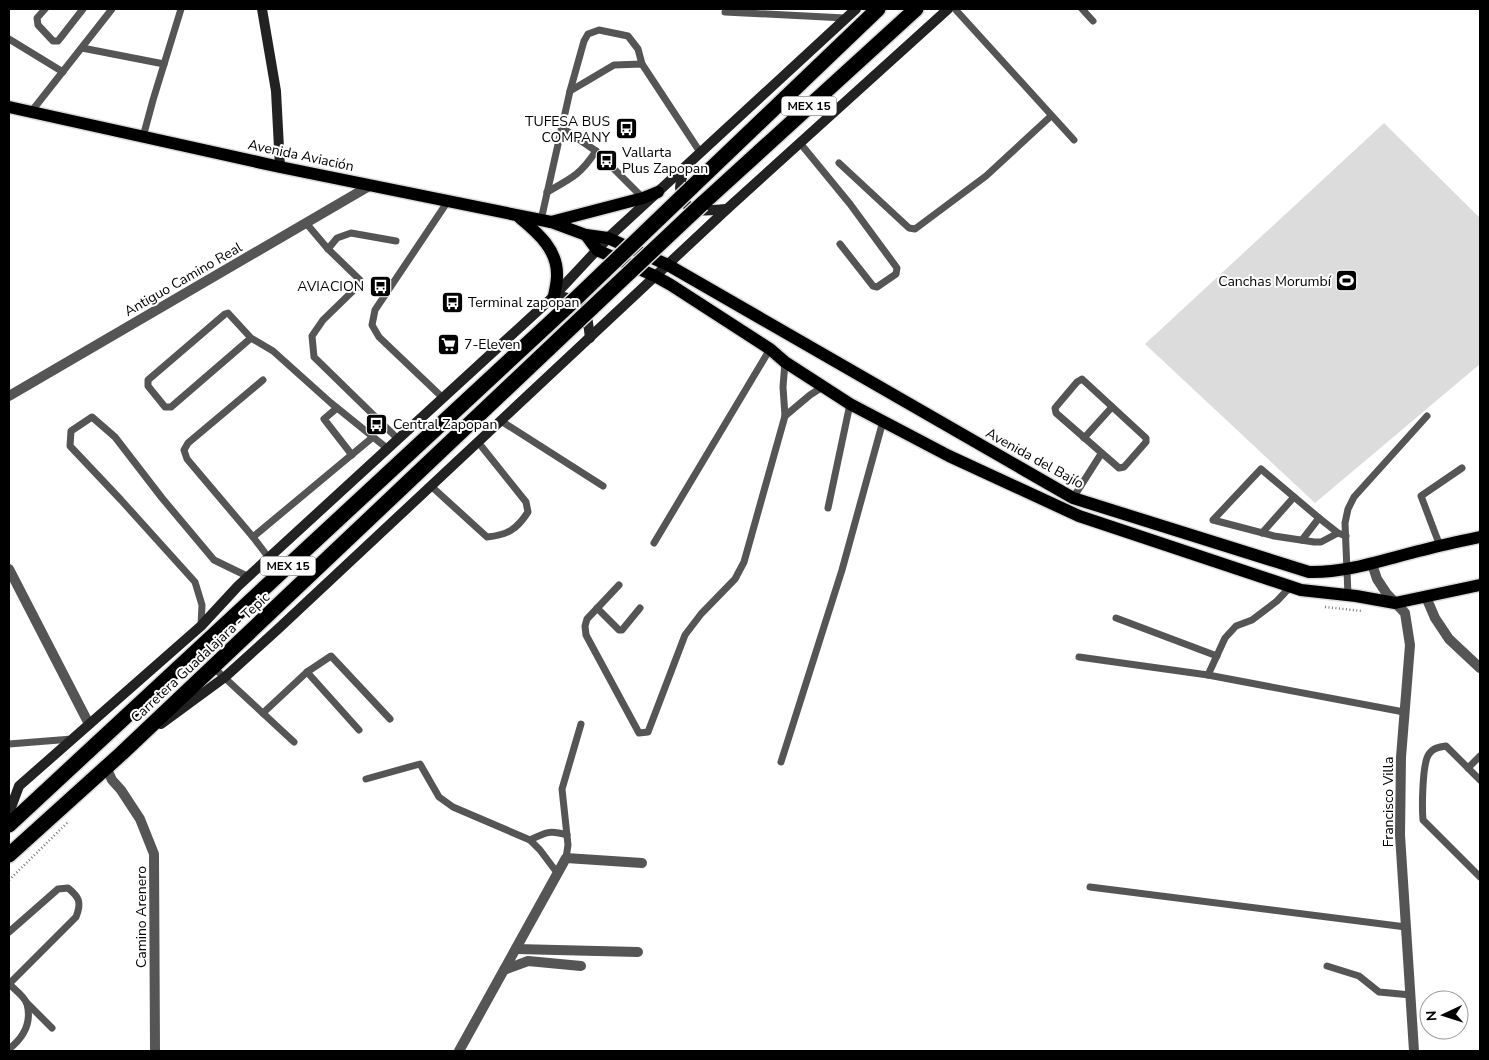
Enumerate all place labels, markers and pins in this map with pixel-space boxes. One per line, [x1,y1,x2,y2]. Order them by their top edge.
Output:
place label: TUFESA BUS COMPANY [525,112,611,147]
bus stop icon: TUFESA BUS COMPANY [614,117,638,141]
place label: Vallarta Plus Zapopan [621,143,708,178]
bus stop icon: Vallarta Plus Zapopan [594,148,618,172]
sports icon: Canchas Morumbí [1335,269,1359,293]
place label: Canchas Morumbí [1218,272,1332,291]
bus stop icon: AVIACION [368,274,392,298]
place label: AVIACION [297,277,364,296]
bus stop icon: Terminal zapopan [440,290,464,314]
place label: Terminal zapopan [468,293,579,312]
supermarket icon: 7-Eleven [436,332,460,356]
place label: 7-Eleven [464,335,520,354]
bus stop icon: Central Zapopan [365,412,389,436]
place label: Central Zapopan [393,415,497,434]

